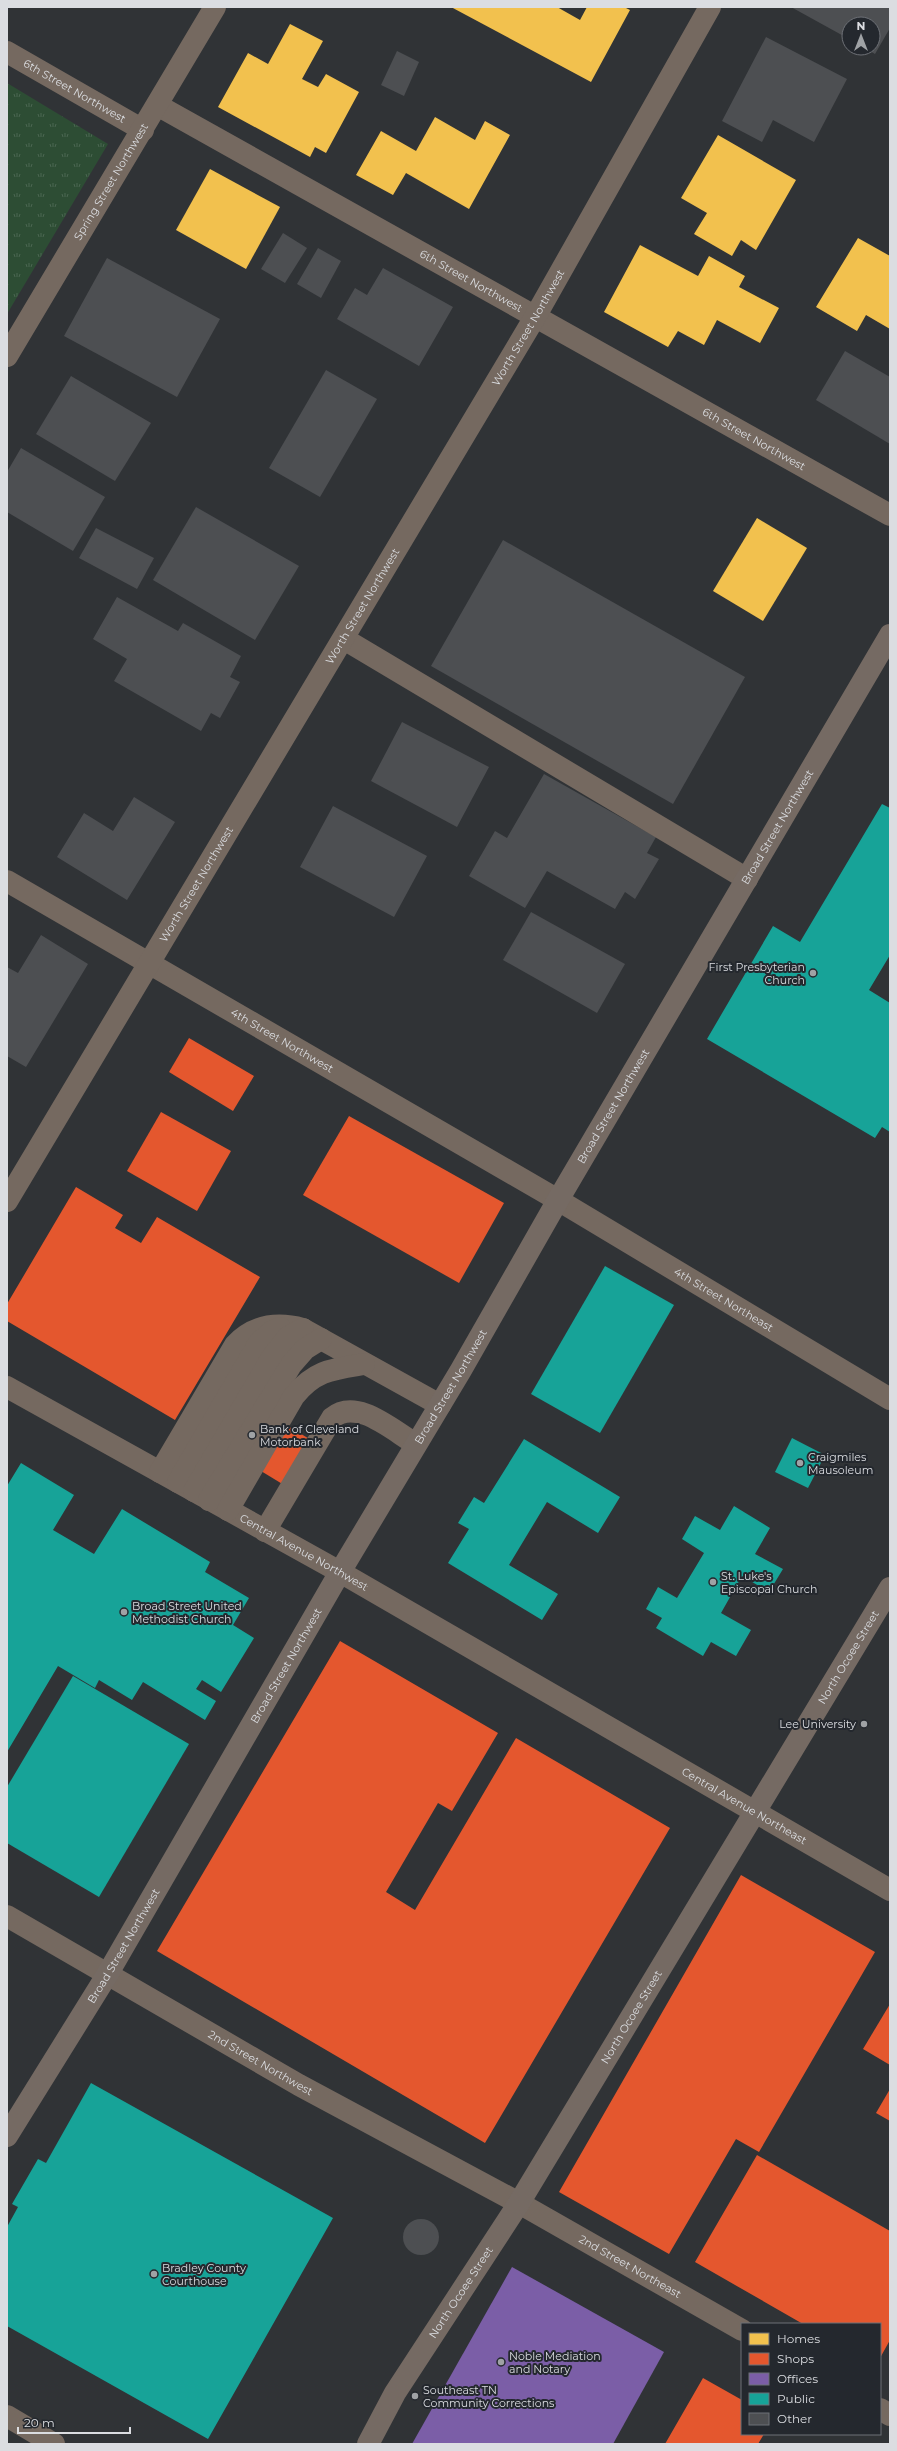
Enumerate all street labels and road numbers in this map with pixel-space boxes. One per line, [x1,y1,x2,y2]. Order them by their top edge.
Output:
street label: 6th Street Northwest [21,56,129,126]
street label: Spring Street Northwest [71,120,151,243]
street label: 6th Street Northwest [417,246,526,315]
street label: Worth Street Northwest [489,267,568,388]
street label: 6th Street Northwest [700,404,808,474]
street label: Worth Street Northwest [322,545,403,666]
street label: Broad Street Northwest [738,767,817,887]
street label: Worth Street Northwest [156,823,236,945]
street label: 4th Street Northwest [228,1005,337,1076]
street label: Broad Street Northwest [574,1046,653,1166]
street label: 4th Street Northeast [672,1264,777,1335]
street label: Broad Street Northwest [411,1326,490,1446]
street label: Central Avenue Northwest [237,1511,371,1594]
street label: Broad Street Northwest [247,1605,325,1726]
street label: North Ocoee Street [815,1607,882,1707]
street label: Central Avenue Northeast [679,1764,810,1848]
street label: Broad Street Northwest [84,1885,163,2006]
street label: North Ocoee Street [598,1967,665,2066]
street label: 2nd Street Northwest [206,2027,316,2098]
street label: 2nd Street Northeast [577,2232,684,2301]
street label: North Ocoee Street [426,2243,496,2341]

